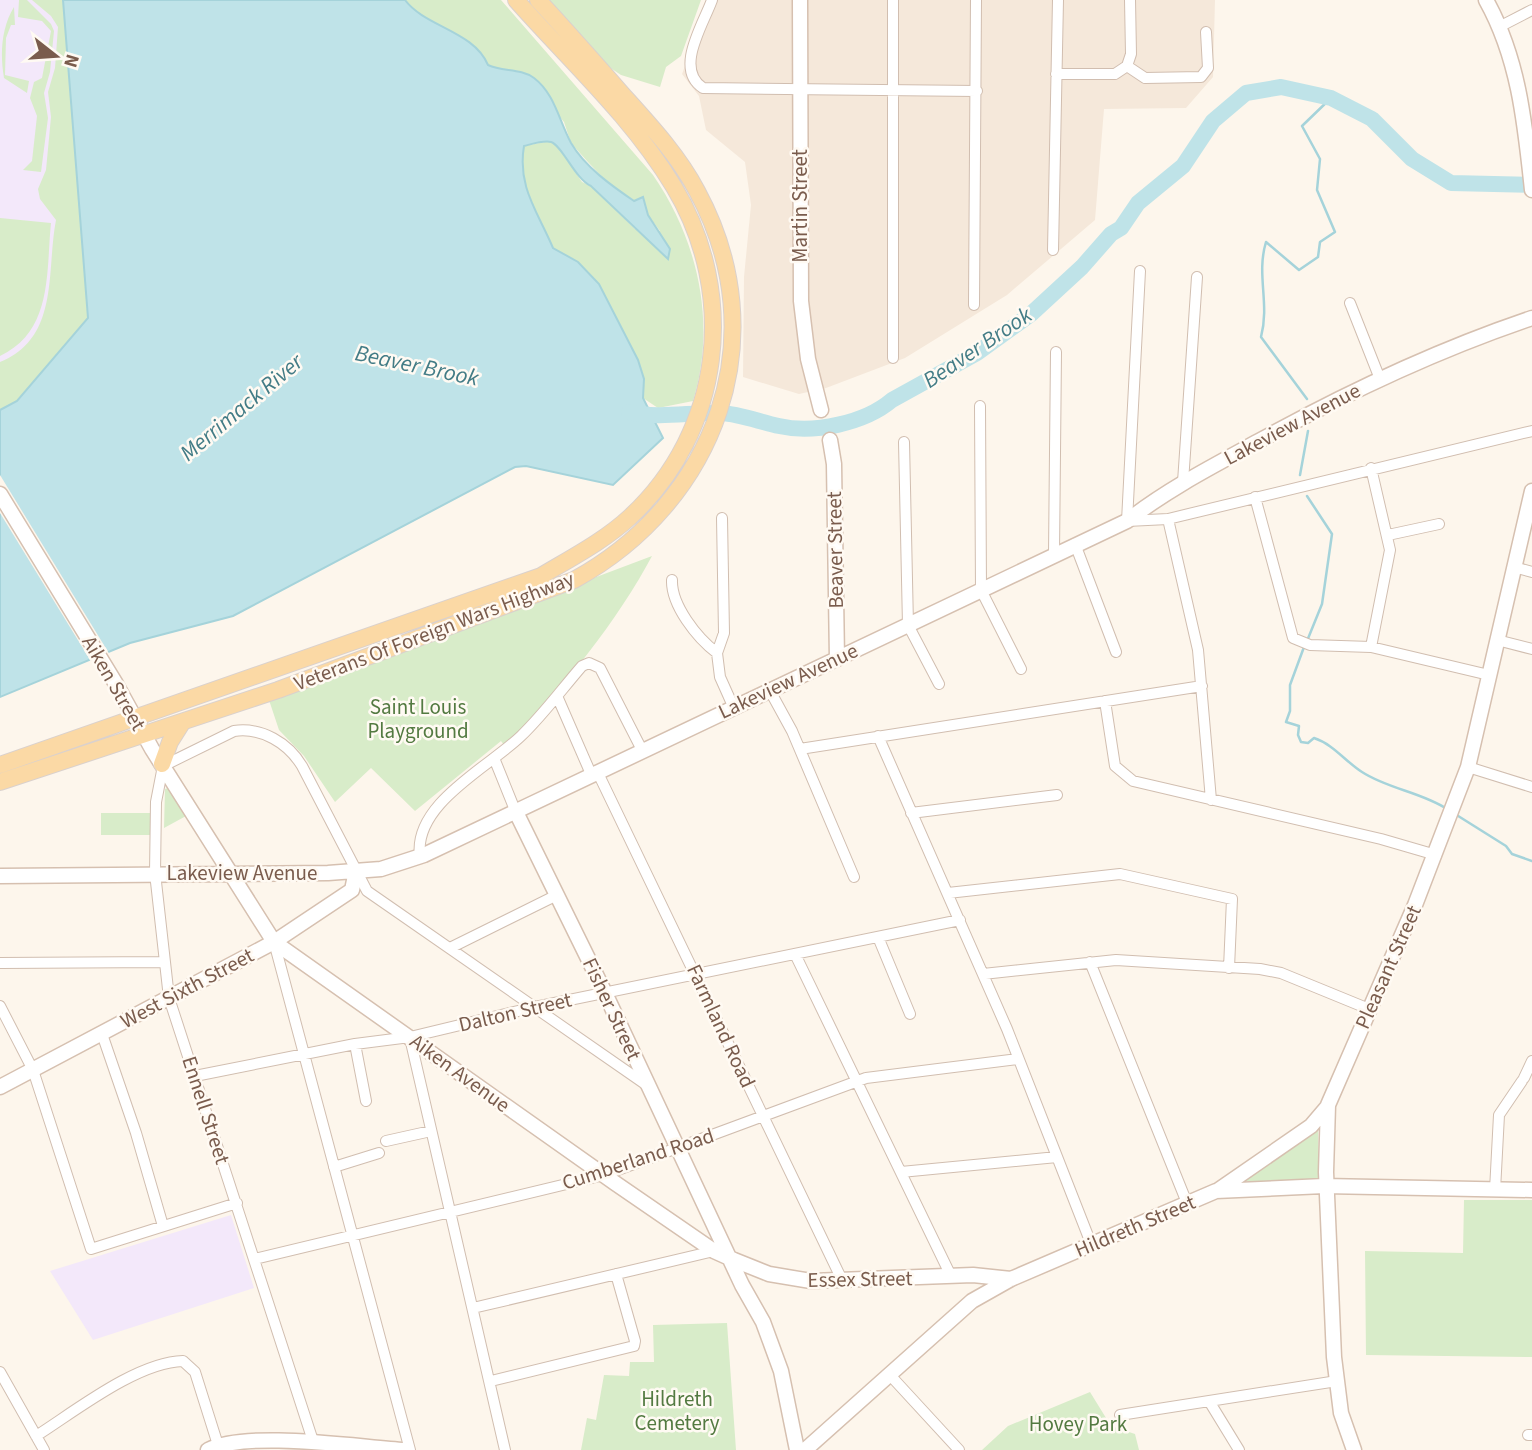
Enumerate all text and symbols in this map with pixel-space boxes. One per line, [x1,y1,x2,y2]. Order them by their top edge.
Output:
north arrow [21,21,91,91]
text: N [56,51,86,71]
street label: Martin Street [785,149,815,263]
water label: Beaver Brook [916,298,1039,396]
water label: Beaver Brook [352,336,483,395]
water label: Merrimack River [172,345,311,469]
street label: Lakeview Avenue [1218,375,1366,473]
street label: Beaver Street [819,491,851,609]
street label: Veterans Of Foreign Wars Highway [290,564,578,698]
street label: Aiken Street [75,630,153,736]
street label: Lakeview Avenue [713,636,863,726]
park label: Saint Louis Playground [367,692,469,746]
street label: Lakeview Avenue [167,858,317,888]
street label: Pleasant Street [1347,900,1429,1034]
street label: West Sixth Street [115,940,259,1036]
street label: Fisher Street [575,953,649,1065]
street label: Farmland Road [679,959,763,1093]
street label: Dalton Street [455,984,575,1040]
street label: Aiken Avenue [404,1026,516,1120]
street label: Ennell Street [174,1052,238,1168]
street label: Cumberland Road [558,1120,718,1198]
street label: Hildreth Street [1070,1187,1200,1265]
street label: Essex Street [807,1263,913,1295]
park label: Hildreth Cemetery [635,1384,720,1438]
park label: Hovey Park [1029,1409,1128,1439]

